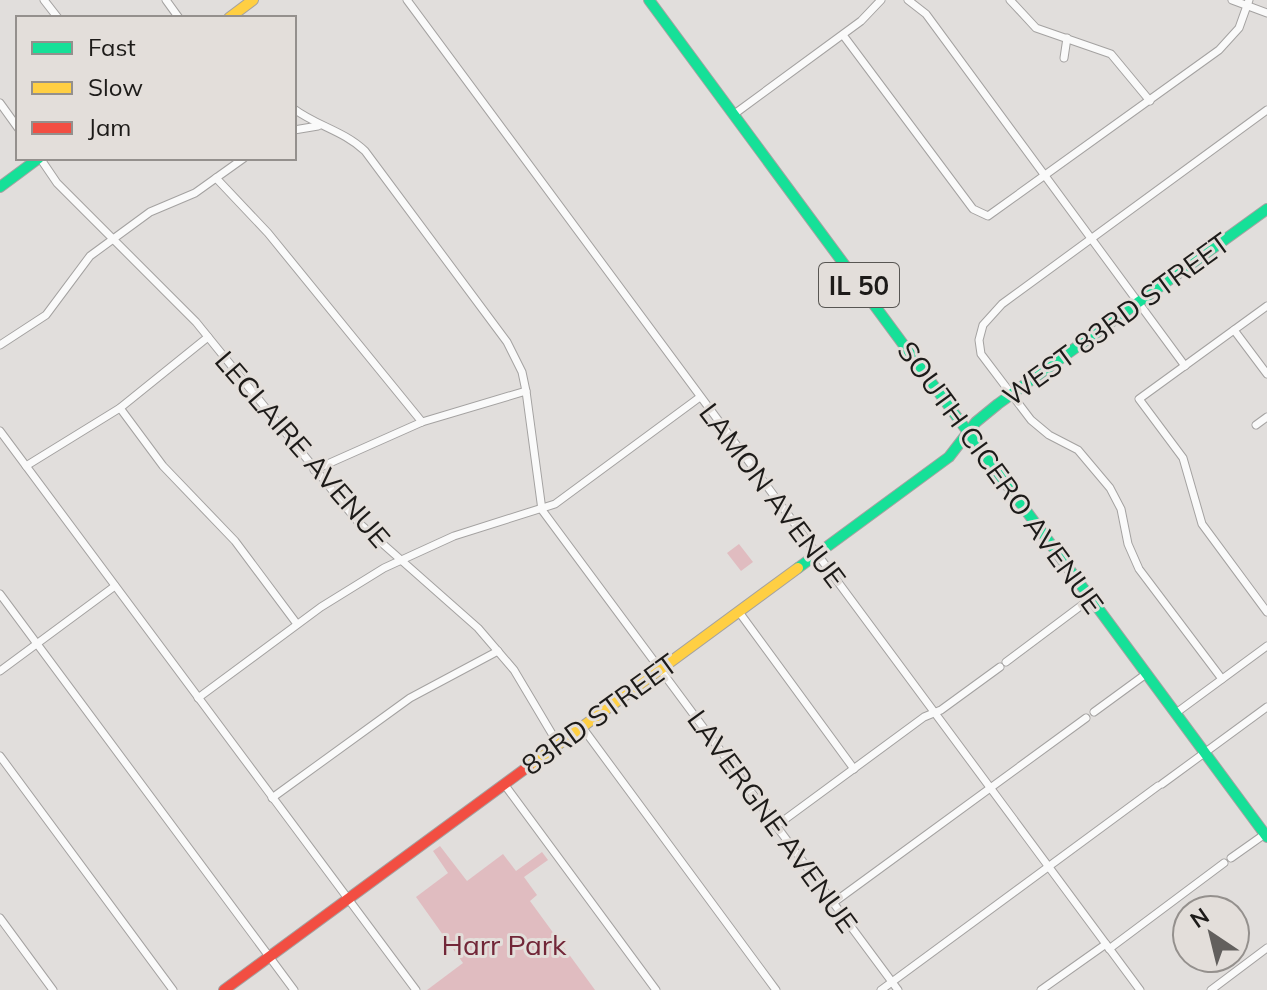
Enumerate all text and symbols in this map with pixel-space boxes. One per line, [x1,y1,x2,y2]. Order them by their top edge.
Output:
legend [16,16,296,160]
text: Fast [88,32,136,62]
text: Slow [88,72,143,102]
text: Jam [88,112,131,142]
street label: WEST 83RD STREET [995,225,1237,413]
road number: IL 50 [819,263,899,307]
street label: SOUTH CICERO AVENUE [890,334,1112,620]
street label: LECLAIRE AVENUE [208,343,398,555]
street label: LAMON AVENUE [692,396,854,594]
street label: 83RD STREET [514,646,684,782]
street label: LAVERGNE AVENUE [680,703,866,939]
north arrow [1171,894,1251,974]
text: N [1185,901,1214,934]
park label: Harr Park [442,927,567,962]

